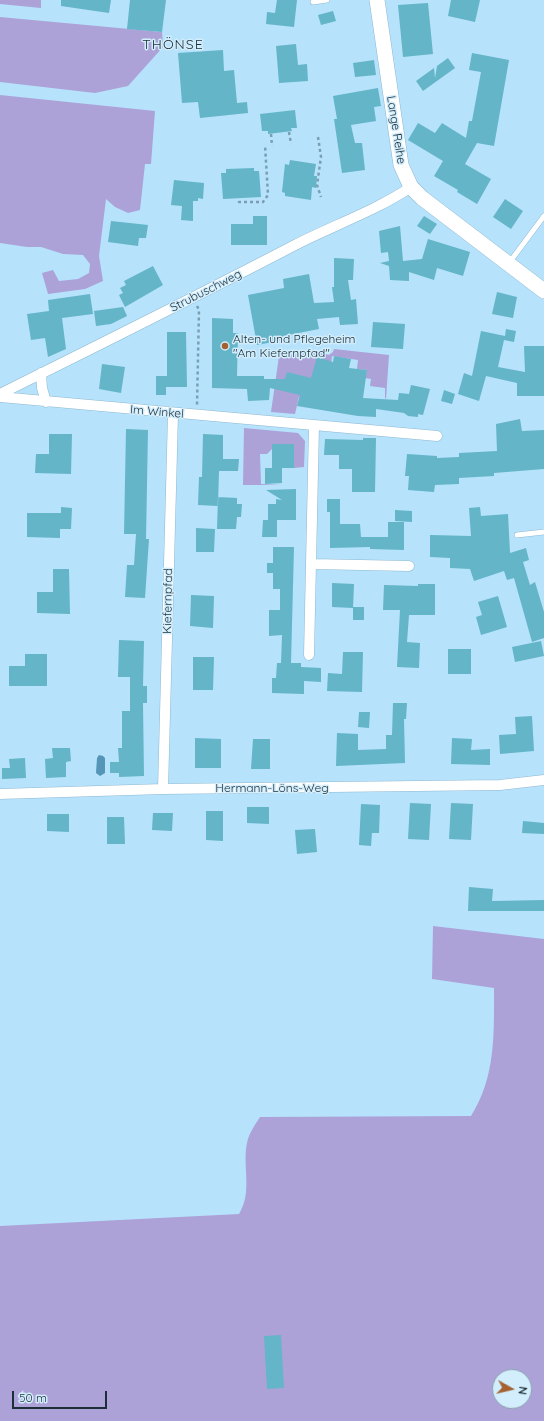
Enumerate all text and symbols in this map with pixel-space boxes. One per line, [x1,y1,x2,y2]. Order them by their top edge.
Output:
district label: THÖNSE [142,37,204,53]
street label: Lange Reihe [384,95,408,165]
street label: Strubuschweg [168,267,244,315]
place label: Alten- und Pflegeheim "Am Kiefernpfad" [233,332,356,360]
marker: Alten- und Pflegeheim "Am Kiefernpfad" [220,341,230,351]
street label: Im Winkel [129,402,185,422]
street label: Kiefernpfad [160,568,176,634]
street label: Hermann-Löns-Weg [215,781,329,795]
north arrow [492,1369,532,1409]
scale bar [14,1383,109,1409]
text: N [515,1386,530,1396]
text: 50 m [19,1390,47,1405]

